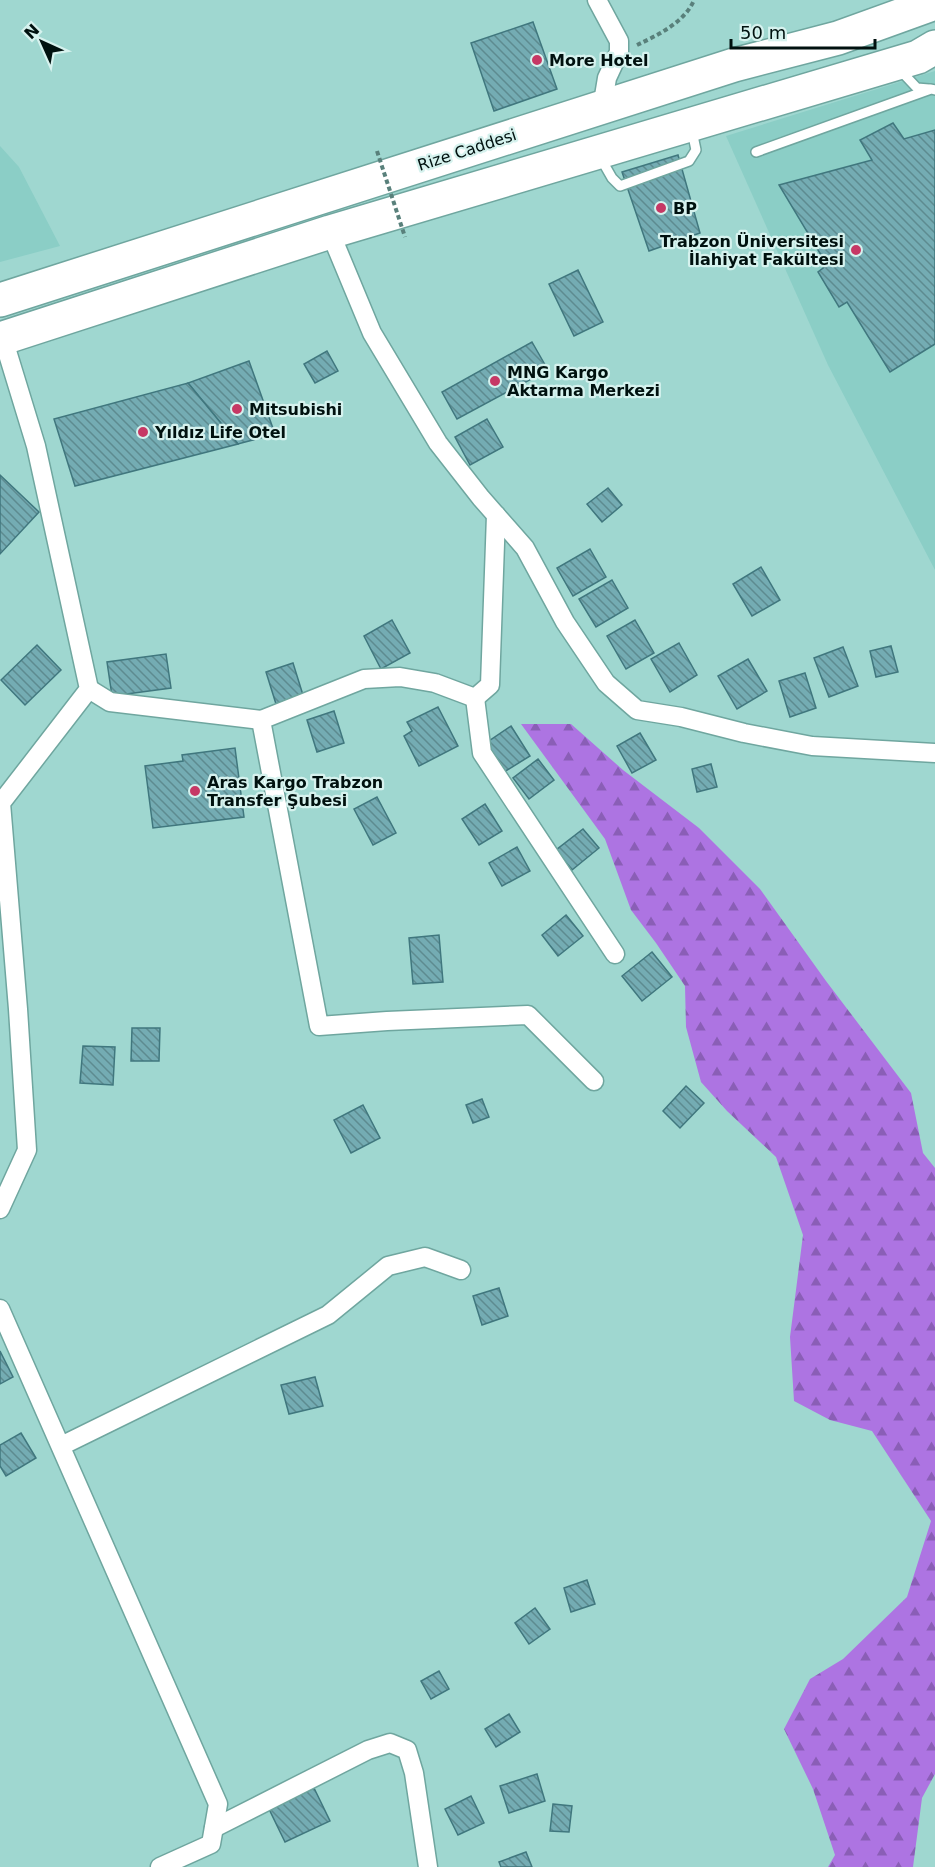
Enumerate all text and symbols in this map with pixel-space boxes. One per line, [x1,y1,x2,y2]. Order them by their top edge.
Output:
north arrow [12,12,72,72]
scale bar [731,12,875,50]
text: N [20,20,43,43]
text: 50 m [740,22,786,43]
place label: More Hotel [549,51,649,70]
marker: More Hotel [530,53,544,67]
street label: Rize Caddesi [415,125,519,175]
place label: BP [673,199,697,218]
marker: BP [654,201,668,215]
place label: Trabzon Üniversitesi İlahiyat Fakültesi [660,232,844,269]
marker: Trabzon Üniversitesi İlahiyat Fakültesi [849,243,863,257]
place label: MNG Kargo Aktarma Merkezi [507,363,660,400]
marker: MNG Kargo Aktarma Merkezi [488,374,502,388]
place label: Mitsubishi [249,400,342,419]
marker: Mitsubishi [230,402,244,416]
place label: Yıldız Life Otel [154,423,286,442]
marker: Yıldız Life Otel [136,425,150,439]
place label: Aras Kargo Trabzon Transfer Şubesi [207,773,383,810]
marker: Aras Kargo Trabzon Transfer Şubesi [188,784,202,798]

